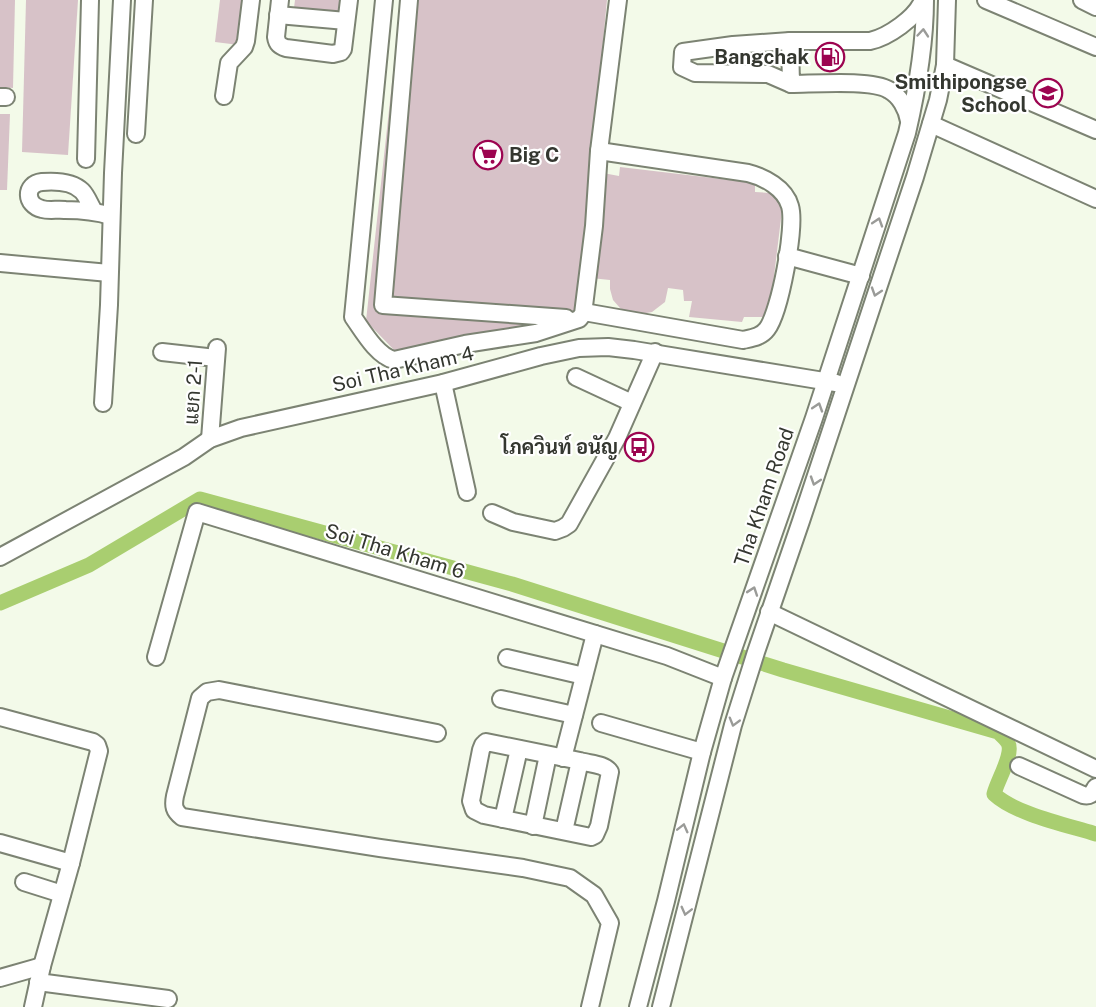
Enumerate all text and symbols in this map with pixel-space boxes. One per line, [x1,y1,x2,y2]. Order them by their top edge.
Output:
one-way arrow [916,28,929,38]
fuel station icon: Bangchak [814,41,846,73]
place label: Bangchak [714,45,809,69]
place label: Smithipongse School [894,70,1027,117]
school or university icon: Smithipongse School [1032,77,1064,109]
supermarket icon: Big C [472,139,504,171]
place label: Big C [509,143,559,167]
one-way arrow [871,217,883,228]
one-way arrow [871,286,883,297]
street label: Soi Tha Kham 4 [330,341,476,397]
street label: แยก 2-1 [179,358,207,426]
one-way arrow [810,402,823,413]
street label: Tha Kham Road [729,425,799,569]
bus stop icon: โภควินท์ อนัญ [623,431,655,463]
place label: โภควินท์ อนัญ [500,433,618,460]
one-way arrow [809,475,822,486]
street label: Soi Tha Kham 6 [322,518,468,584]
one-way arrow [746,587,759,597]
one-way arrow [729,716,741,727]
one-way arrow [676,823,689,833]
one-way arrow [681,906,693,916]

